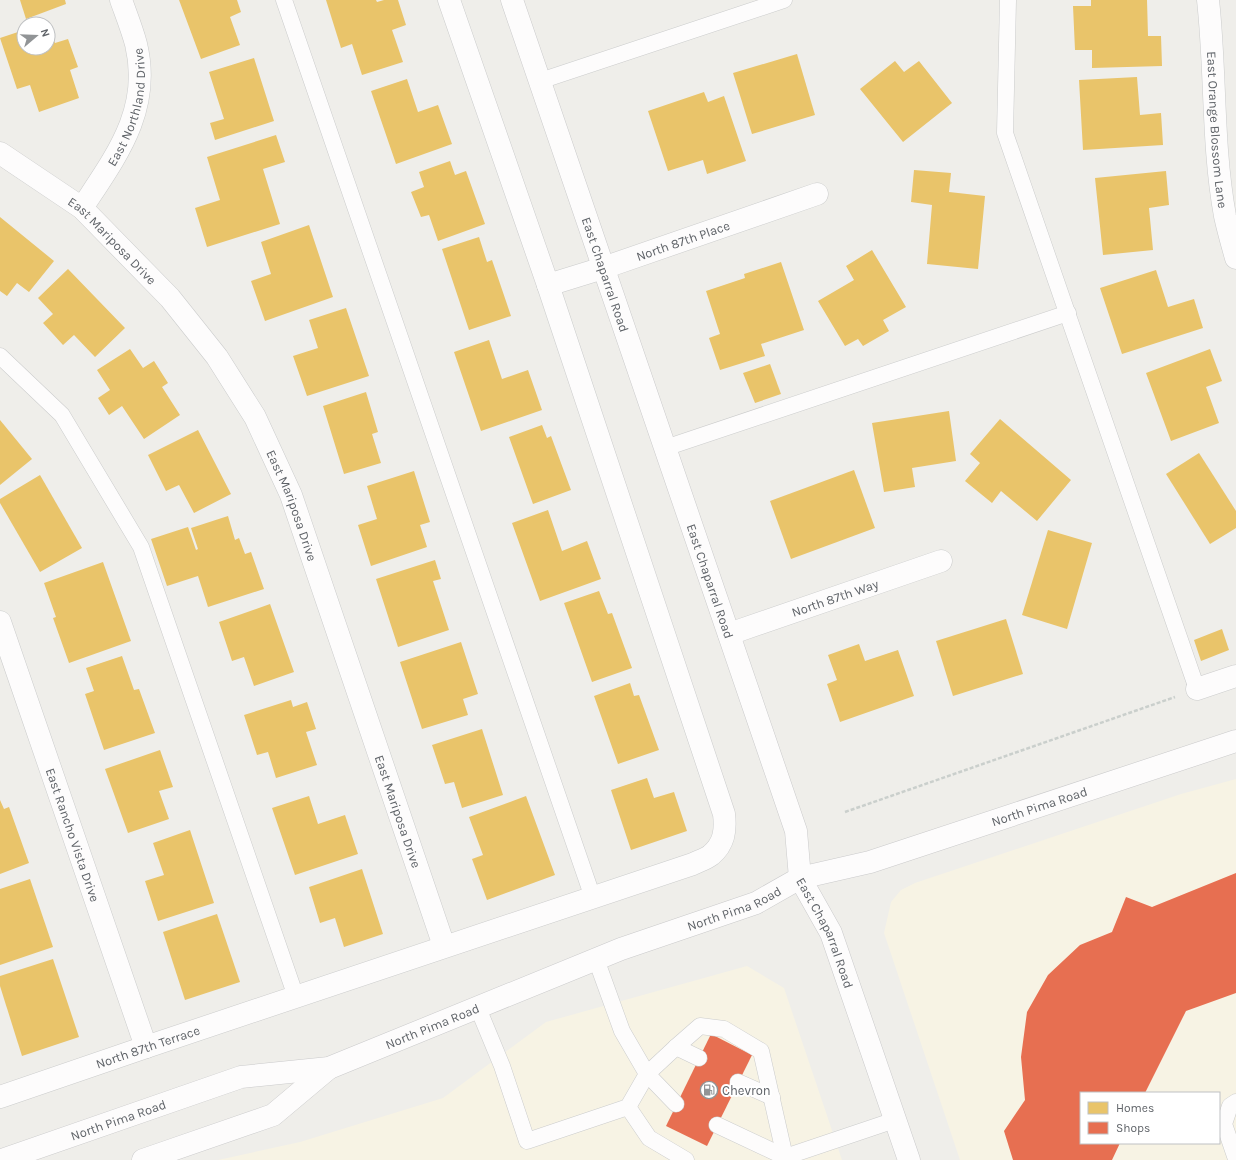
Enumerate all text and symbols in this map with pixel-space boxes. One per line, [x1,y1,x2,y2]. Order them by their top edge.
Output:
north arrow [16,16,56,56]
text: N [38,27,52,39]
street label: East Northland Drive [104,47,147,168]
street label: East Orange Blossom Lane [1205,51,1231,209]
street label: East Mariposa Drive [65,193,160,287]
street label: East Chaparral Road [579,215,632,334]
street label: North 87th Place [634,217,732,263]
street label: East Mariposa Drive [264,447,320,563]
street label: East Chaparral Road [684,522,737,640]
street label: North 87th Way [789,576,880,619]
street label: East Mariposa Drive [372,753,425,870]
street label: East Rancho Vista Drive [43,766,103,904]
street label: North Pima Road [989,783,1089,829]
street label: East Chaparral Road [794,875,857,990]
street label: North Pima Road [685,883,784,933]
street label: North Pima Road [383,1000,481,1052]
street label: North 87th Terrace [94,1022,202,1071]
fuel station icon: Chevron [699,1080,719,1100]
place label: Chevron [722,1083,771,1098]
legend [1080,1092,1220,1144]
street label: North Pima Road [68,1096,168,1143]
text: Homes [1116,1101,1154,1115]
text: Shops [1116,1121,1150,1135]

